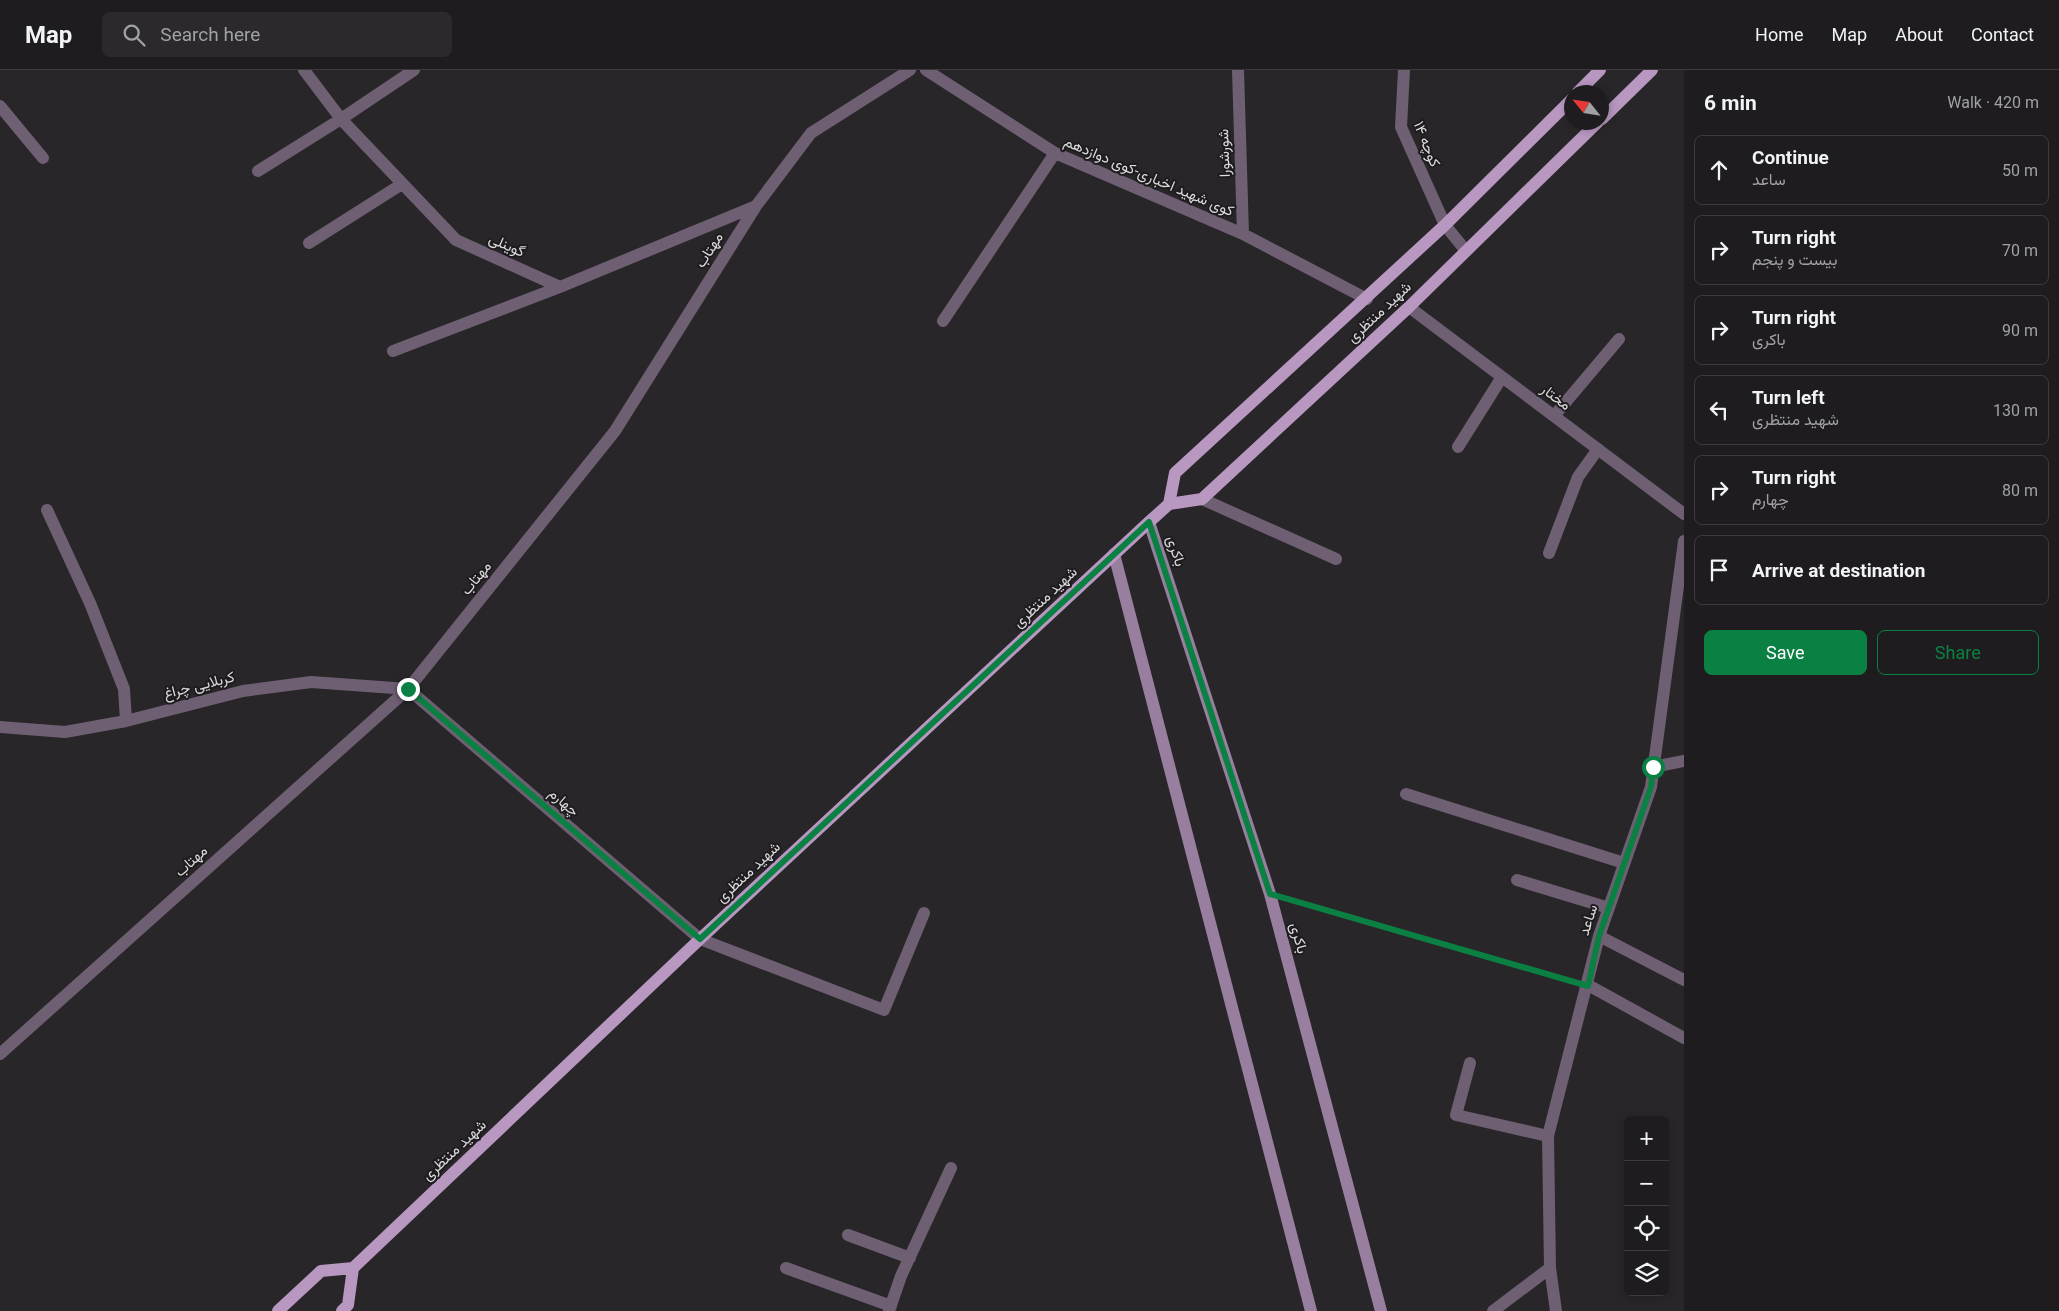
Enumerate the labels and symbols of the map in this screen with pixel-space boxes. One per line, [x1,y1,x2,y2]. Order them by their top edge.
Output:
north arrow [1564,85,1609,130]
street label: کوچه ۱۴ [1409,118,1444,170]
street label: شورشورا [1214,128,1234,178]
street label: کوی شهید اخباری-کوی دوازدهم [1061,132,1237,221]
street label: گوینلی [486,229,528,262]
street label: مهتاب [691,229,727,271]
street label: شهید منتظری [1343,278,1416,347]
street label: مختار [1537,379,1575,414]
street label: باکری [1162,533,1189,569]
street label: مهتاب [457,557,495,599]
street label: شهید منتظری [1009,563,1082,632]
street label: کربلایی چراغ [162,667,237,704]
route end [397,678,420,701]
route start [1642,756,1665,779]
street label: چهارم [544,784,583,821]
street label: شهید منتظری [712,838,785,907]
street label: مهتاب [171,842,211,880]
street label: ساعد [1575,902,1601,938]
street label: باکری [1285,921,1312,956]
street label: شهید منتظری [418,1116,491,1185]

